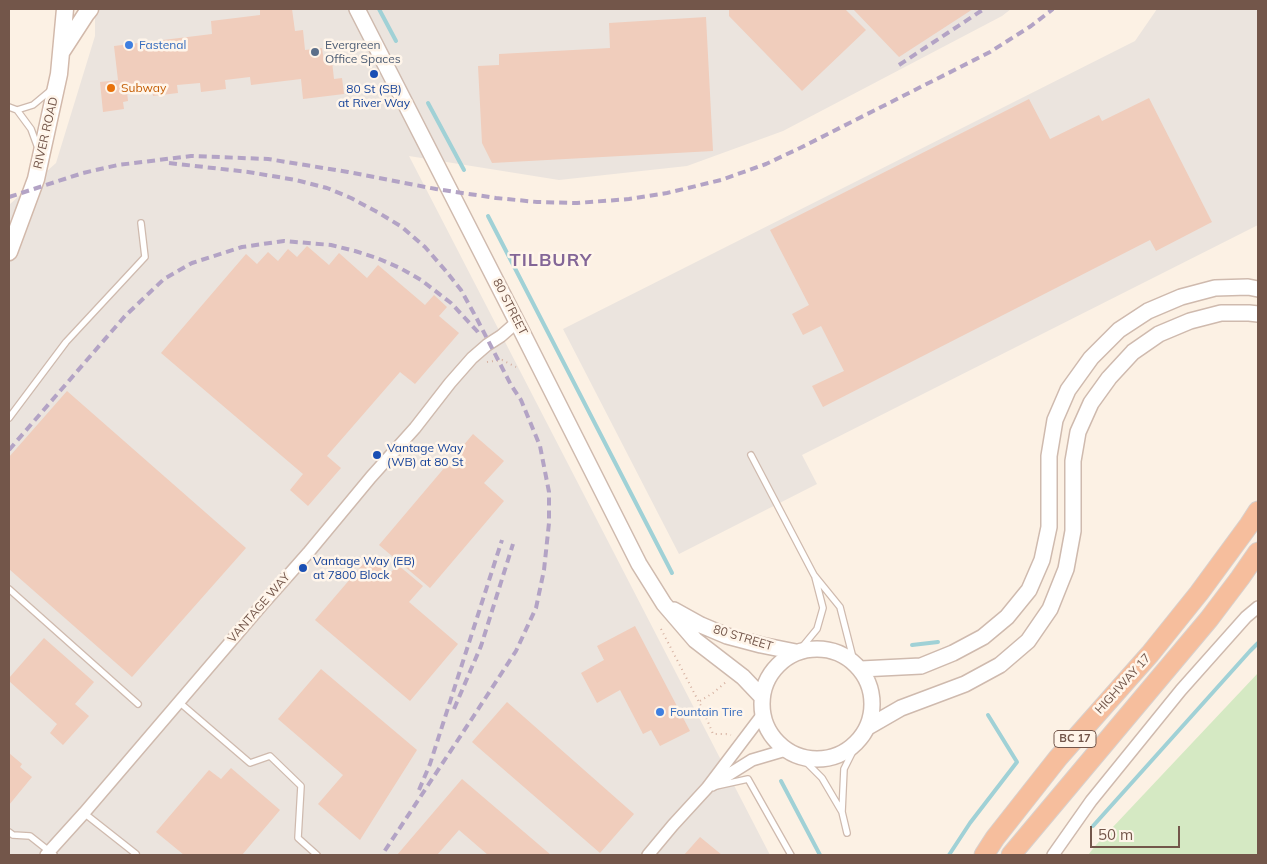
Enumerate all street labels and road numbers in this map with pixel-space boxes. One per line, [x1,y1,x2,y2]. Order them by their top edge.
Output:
street label: RIVER ROAD [31,96,61,170]
street label: 80 STREET [490,276,530,338]
street label: VANTAGE WAY [225,570,293,646]
street label: 80 STREET [711,622,775,654]
street label: HIGHWAY 17 [1092,651,1154,717]
road number: BC 17 [1054,731,1096,748]

